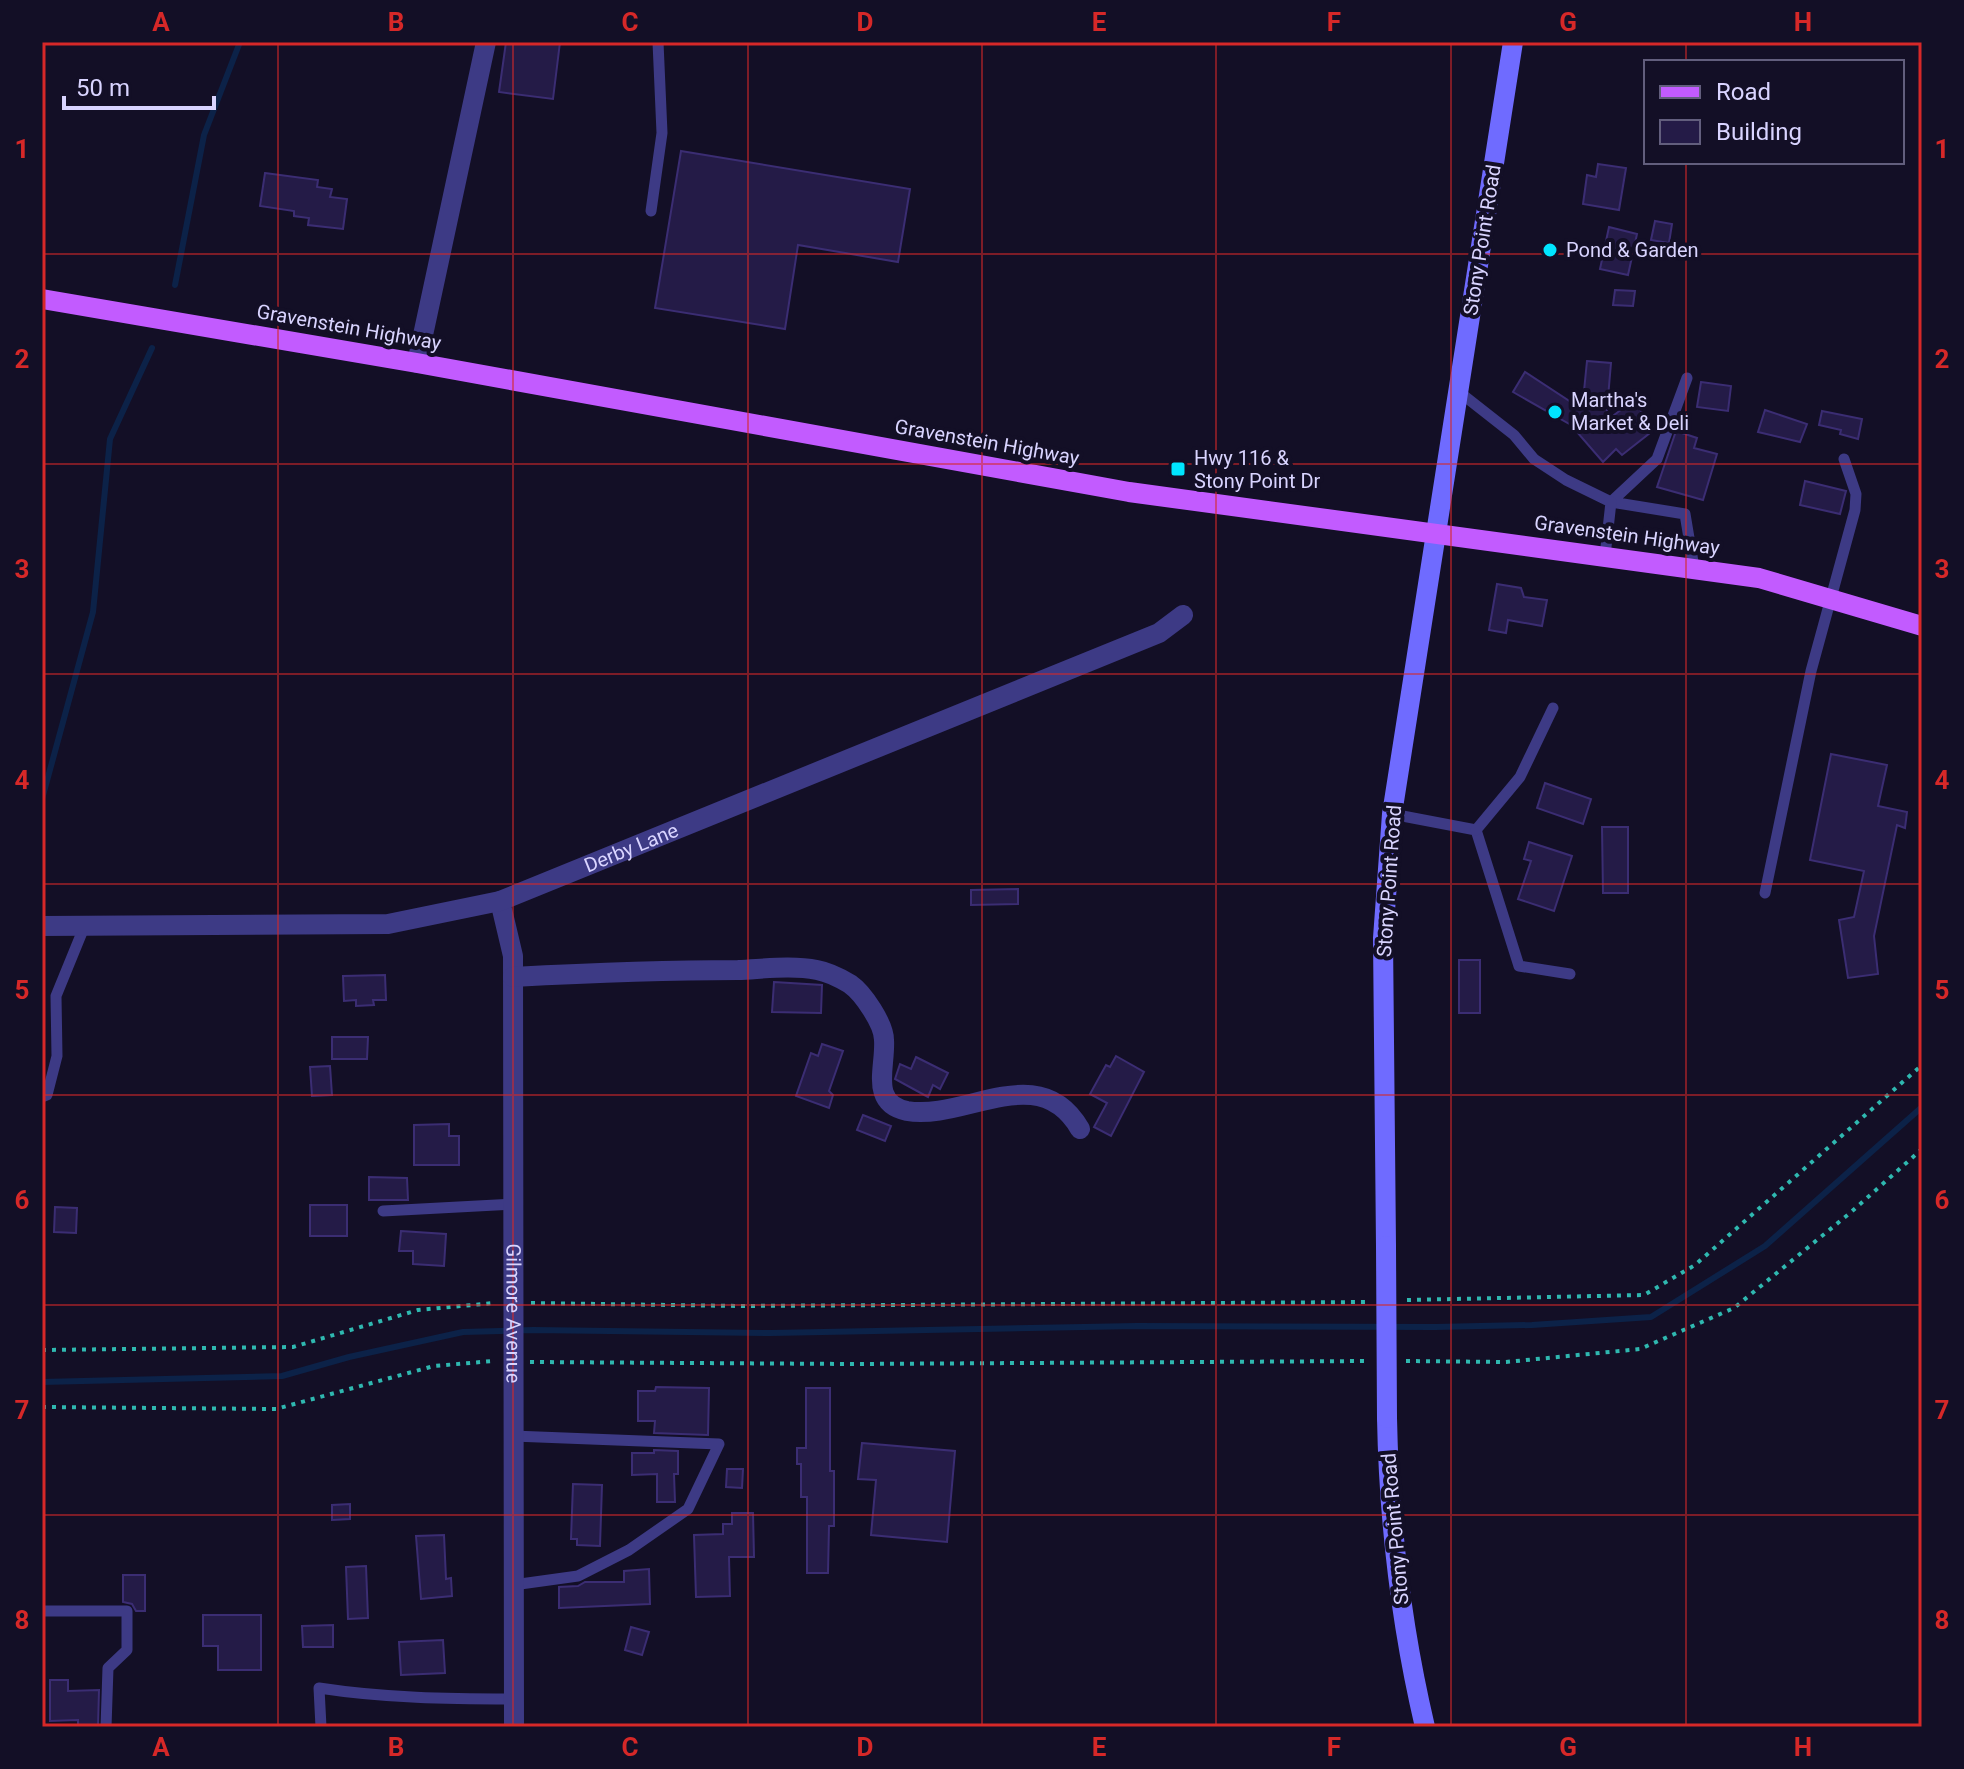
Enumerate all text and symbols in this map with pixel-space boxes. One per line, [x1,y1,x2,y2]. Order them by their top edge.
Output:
text: A [152,7,170,37]
text: B [388,7,404,37]
text: C [621,7,639,37]
text: D [857,7,873,37]
text: E [1092,7,1107,37]
text: F [1327,7,1341,37]
text: G [1559,7,1577,37]
text: H [1794,7,1812,37]
scale bar [64,60,214,110]
legend [1644,60,1904,164]
text: 50 m [76,74,130,102]
text: Road [1716,78,1771,106]
text: Building [1716,118,1802,146]
text: 1 [15,134,29,164]
text: 1 [1935,134,1949,164]
street label: Stony Point Road [1458,163,1506,317]
place label: Pond & Garden [1566,238,1699,262]
marker: Pond & Garden [1541,241,1559,259]
street label: Gravenstein Highway [255,299,444,355]
text: 2 [15,344,29,374]
text: 2 [1935,344,1949,374]
place label: Martha's Market & Deli [1571,388,1689,435]
marker: Martha's Market & Deli [1546,403,1564,421]
street label: Gravenstein Highway [893,414,1082,470]
place label: Hwy 116 & Stony Point Dr [1194,446,1321,493]
marker: Hwy 116 & Stony Point Dr [1169,460,1187,478]
street label: Gravenstein Highway [1533,510,1722,560]
text: 3 [15,554,29,584]
text: 3 [1935,554,1949,584]
text: 4 [15,765,30,795]
text: 4 [1935,765,1950,795]
street label: Stony Point Road [1372,804,1406,958]
street label: Derby Lane [581,818,682,877]
text: 5 [15,975,29,1005]
text: 5 [1935,975,1949,1005]
text: 6 [15,1185,30,1215]
text: 6 [1935,1185,1950,1215]
street label: Gilmore Avenue [501,1244,526,1383]
text: 7 [15,1395,29,1425]
text: 7 [1935,1395,1949,1425]
street label: Stony Point Road [1376,1452,1414,1606]
text: 8 [15,1605,29,1635]
text: 8 [1935,1605,1949,1635]
text: A [152,1732,170,1762]
text: B [388,1732,404,1762]
text: C [621,1732,639,1762]
text: D [857,1732,873,1762]
text: E [1092,1732,1107,1762]
text: F [1327,1732,1341,1762]
text: G [1559,1732,1577,1762]
text: H [1794,1732,1812,1762]

